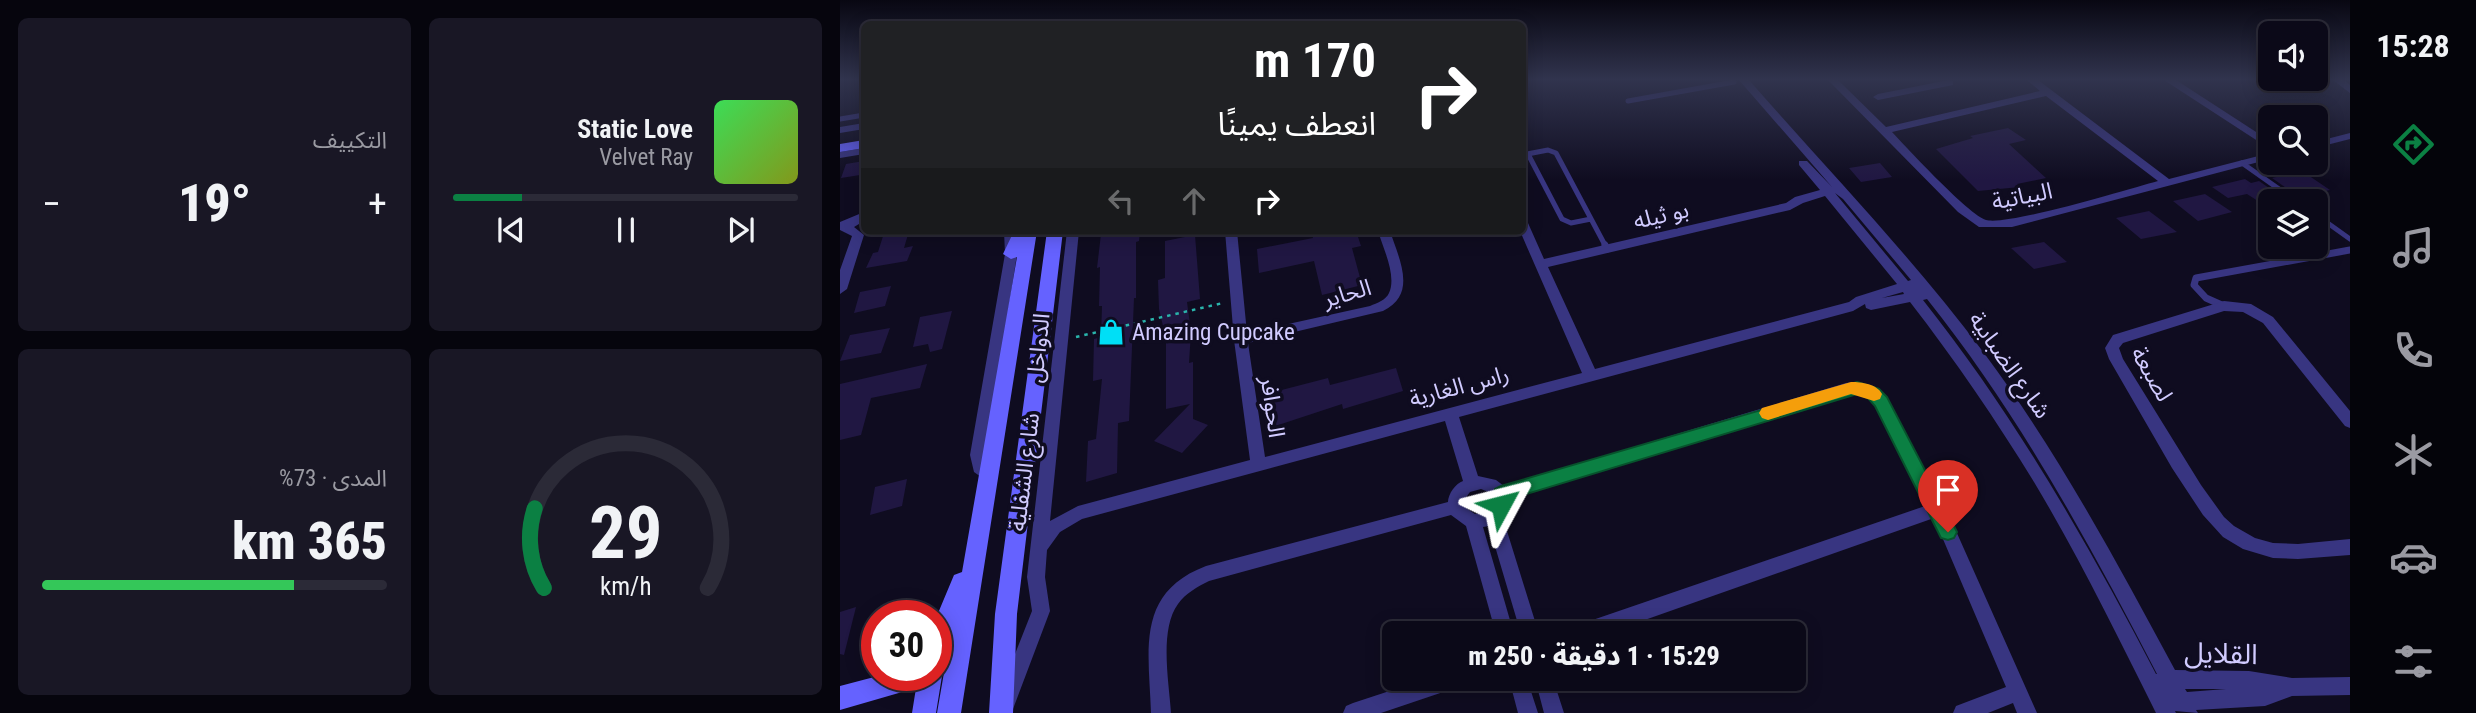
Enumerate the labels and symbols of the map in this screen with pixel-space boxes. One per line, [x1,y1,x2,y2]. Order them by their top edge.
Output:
street label: البياتية [1989,177,2055,216]
street label: بو ثيله [1631,196,1691,235]
street label: الحاير [1319,274,1374,313]
street label: شارع الضبابية [1961,307,2056,426]
street label: الدواخل [1021,312,1056,384]
shop icon: Amazing Cupcake [1096,317,1126,347]
place label: Amazing Cupcake [1132,319,1295,346]
street label: لصبعة [2125,342,2178,406]
street label: راس الغارية [1406,360,1512,413]
street label: الحوافر [1255,374,1290,440]
street label: شارع الشفلية [1004,411,1048,533]
pin [1918,460,1978,532]
position arrow [1464,468,1538,542]
speed limit sign: 30 [861,600,952,691]
street label: القلايل [2184,636,2258,671]

